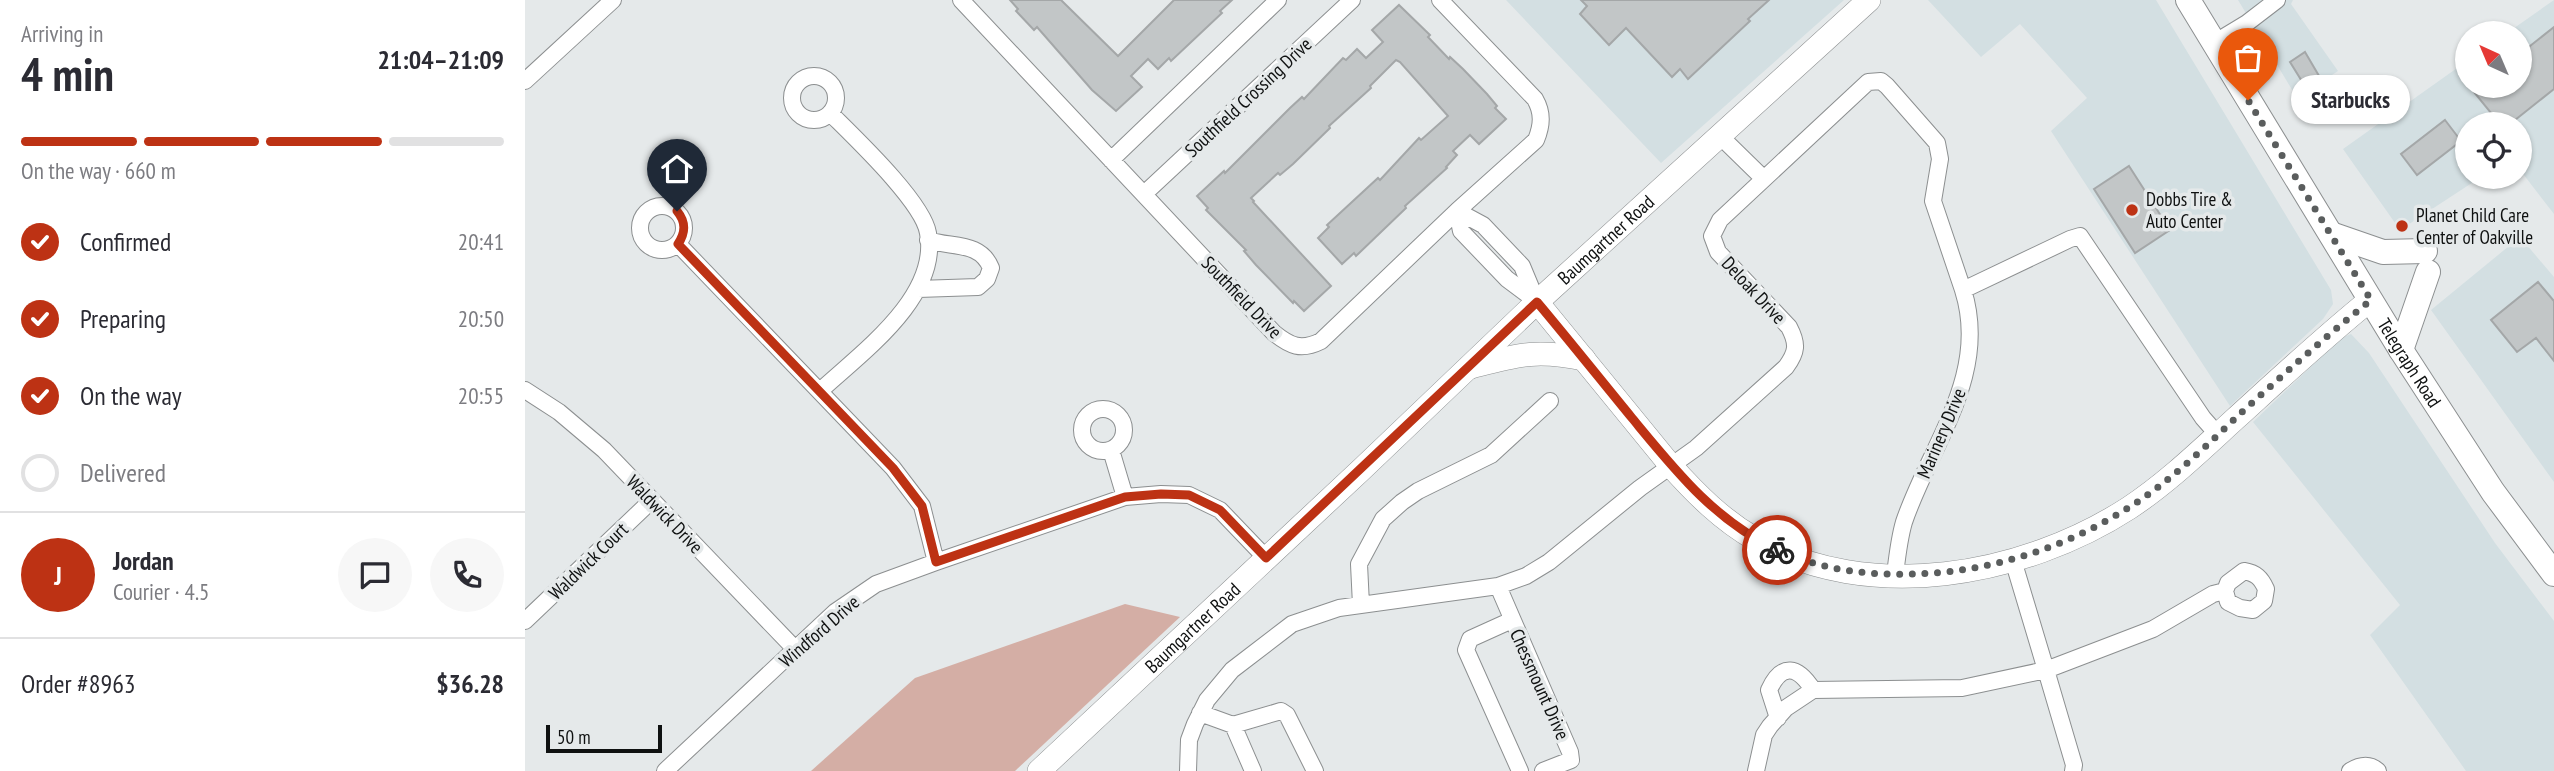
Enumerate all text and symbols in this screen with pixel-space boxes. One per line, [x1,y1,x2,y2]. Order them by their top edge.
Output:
text: Arriving in [21,19,103,48]
north arrow [2455,21,2532,98]
map controls [2455,21,2532,189]
pin [2218,28,2278,100]
street label: Southfield Crossing Drive [1179,32,1317,162]
icon: bag [2229,39,2267,77]
text: 21:04–21:09 [377,43,504,76]
text: 4 min [21,44,114,104]
callout: Starbucks [2290,76,2409,124]
text: Starbucks [2311,85,2390,114]
button: locate [2455,112,2532,189]
pin [647,139,707,211]
icon: home [658,150,696,188]
text: On the way · 660 m [21,156,176,185]
place label: Dobbs Tire & Auto Center [2146,187,2233,233]
street label: Baumgartner Road [1553,190,1659,289]
marker: Dobbs Tire & Auto Center [2124,202,2140,218]
place label: Planet Child Care Center of Oakville [2416,203,2533,249]
marker: Planet Child Care Center of Oakville [2394,218,2410,234]
icon: check [21,223,59,261]
text: Confirmed [80,225,171,258]
text: 20:41 [458,227,504,256]
street label: Southfield Drive [1197,251,1287,343]
street label: Deloak Drive [1717,251,1791,329]
icon: check [21,300,59,338]
text: Preparing [80,302,166,335]
text: 20:50 [458,304,504,333]
street label: Telegraph Road [2373,314,2447,412]
icon: check [21,377,59,415]
text: On the way [80,379,182,412]
text: 20:55 [458,381,504,410]
street label: Marinery Drive [1911,384,1971,482]
text: Delivered [80,456,166,489]
street label: Waldwick Drive [622,470,708,558]
courier [1742,515,1812,585]
street label: Waldwick Court [543,517,633,605]
icon: bike [1758,531,1796,569]
button: chat [338,538,412,612]
button: phone [430,538,504,612]
text: Jordan [113,544,174,577]
text: J [54,559,62,592]
text: Courier · 4.5 [113,577,209,606]
street label: Baumgartner Road [1140,577,1245,678]
street label: Windford Drive [774,590,864,672]
street label: Chessmount Drive [1505,625,1575,743]
text: Order #8963 [21,667,136,700]
text: $36.28 [436,667,504,700]
scale bar [546,722,661,754]
text: 50 m [557,725,591,749]

